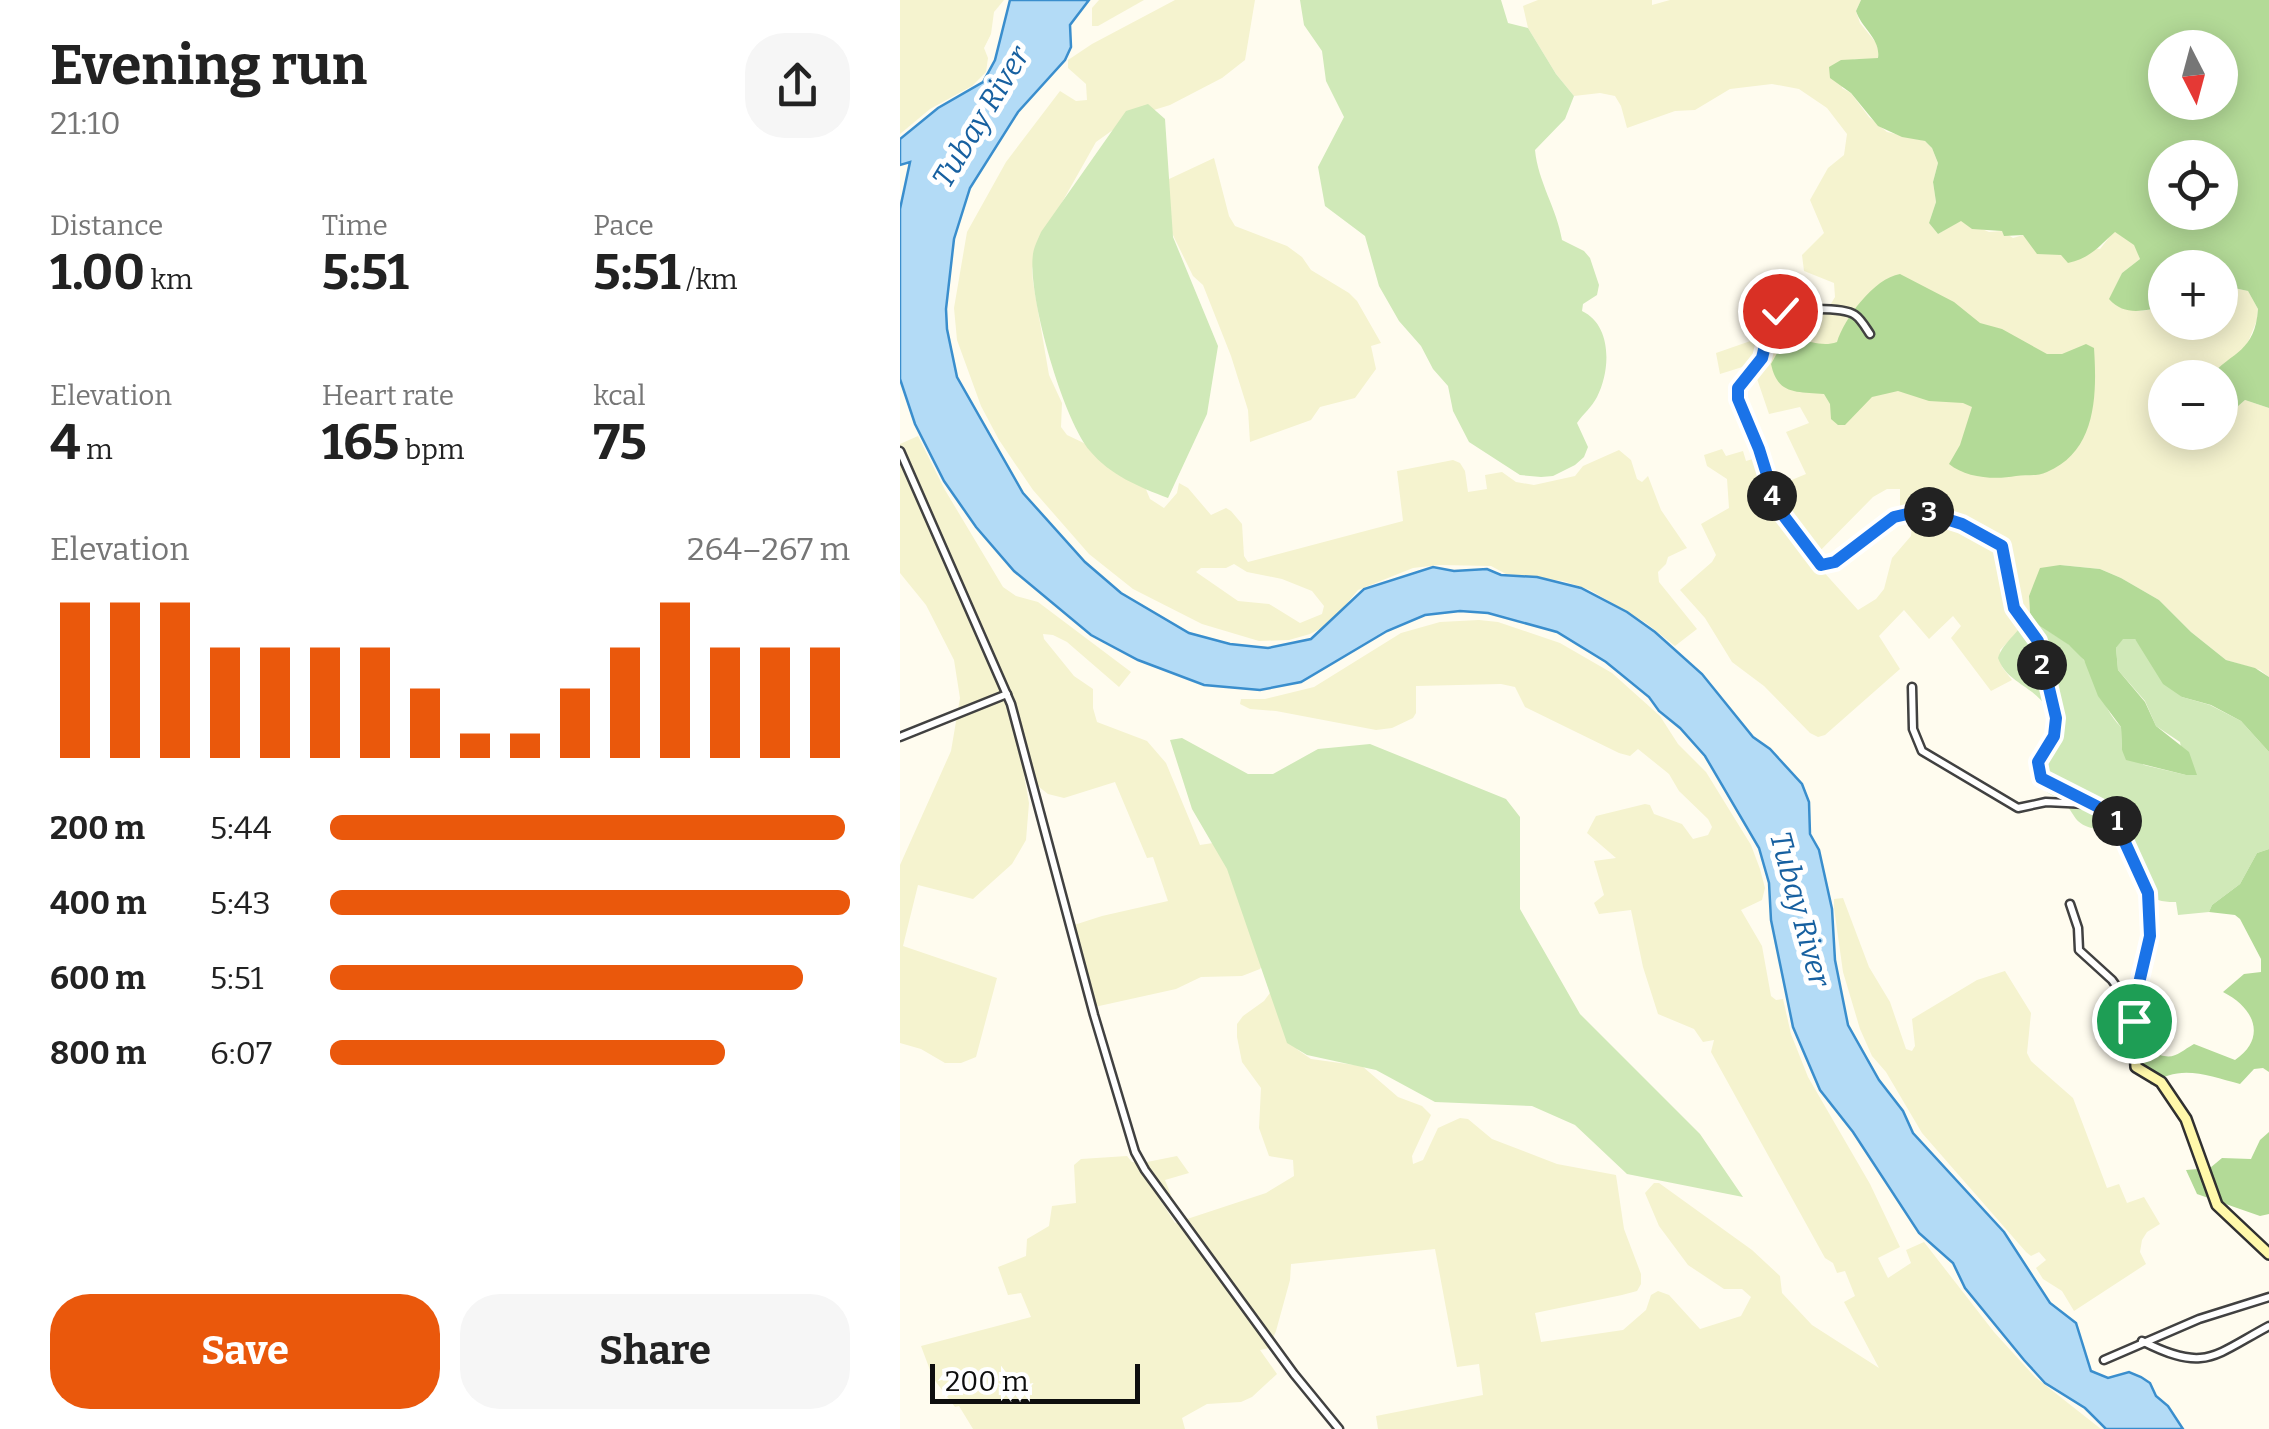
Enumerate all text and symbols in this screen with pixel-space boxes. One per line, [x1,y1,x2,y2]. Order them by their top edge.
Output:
north arrow [2148,30,2238,120]
map controls [2148,30,2238,450]
text: Evening run [50,33,367,99]
button: share [745,33,850,138]
water label: Tubay River [925,38,1038,194]
text: 21:10 [50,104,121,142]
button: locate [2148,140,2238,230]
text: Distance [50,209,163,242]
text: Time [322,209,388,242]
text: Pace [593,209,654,242]
text: 1.00 [50,242,145,302]
text: 5:51 [322,242,409,302]
text: 5:51 [593,242,681,302]
button: + [2148,250,2238,340]
text: km [145,263,193,296]
text: /km [681,263,738,296]
pin [1738,269,1823,354]
icon: check [1753,284,1808,339]
button: − [2148,360,2238,450]
text: Elevation [50,379,172,412]
text: Heart rate [322,379,454,412]
text: kcal [593,379,645,412]
text: 4 [50,412,80,472]
text: 165 [322,412,399,472]
text: 75 [593,412,647,472]
text: m [80,433,113,466]
text: bpm [399,433,465,466]
pin: 4 [1747,471,1797,521]
text: 4 [1763,479,1781,512]
pin: 3 [1904,487,1954,537]
text: 3 [1921,495,1937,528]
text: Elevation [50,530,190,568]
text: 264–267 m [687,530,850,568]
pin: 2 [2017,640,2067,690]
text: 2 [2034,648,2050,681]
pin: 1 [2092,796,2142,846]
text: 1 [2111,804,2123,837]
text: 200 m [50,809,145,847]
text: 5:44 [210,809,271,847]
water label: Tubay River [1762,828,1838,992]
text: 400 m [50,884,146,922]
text: 5:43 [210,884,271,922]
text: 600 m [50,959,146,997]
text: 5:51 [210,959,264,997]
pin [2092,979,2177,1064]
icon: arrive [2107,994,2162,1049]
text: 800 m [50,1034,146,1072]
text: 6:07 [210,1034,272,1072]
button: Save [50,1294,440,1409]
button: Share [460,1294,850,1409]
scale bar [930,1359,1140,1404]
text: 200 m [945,1365,1028,1398]

